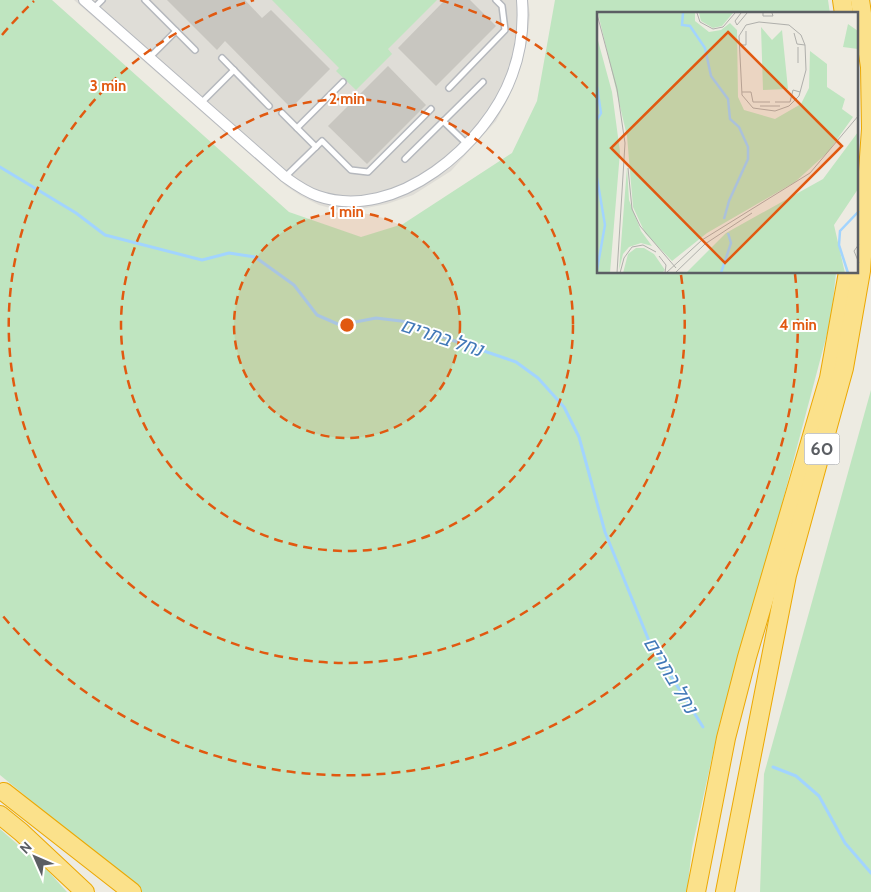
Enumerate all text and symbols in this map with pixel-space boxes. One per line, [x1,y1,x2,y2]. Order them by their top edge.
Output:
inset map [597,12,858,274]
text: 3 min [90,77,126,95]
text: 2 min [329,90,365,108]
text: 1 min [330,203,364,221]
water label: נחל בתרים [398,312,488,362]
centre of rings [338,316,356,334]
text: 4 min [779,316,817,334]
road number: 60 [804,434,840,464]
water label: נחל בתרים [639,632,704,719]
north arrow [10,832,60,882]
text: N [16,838,36,858]

